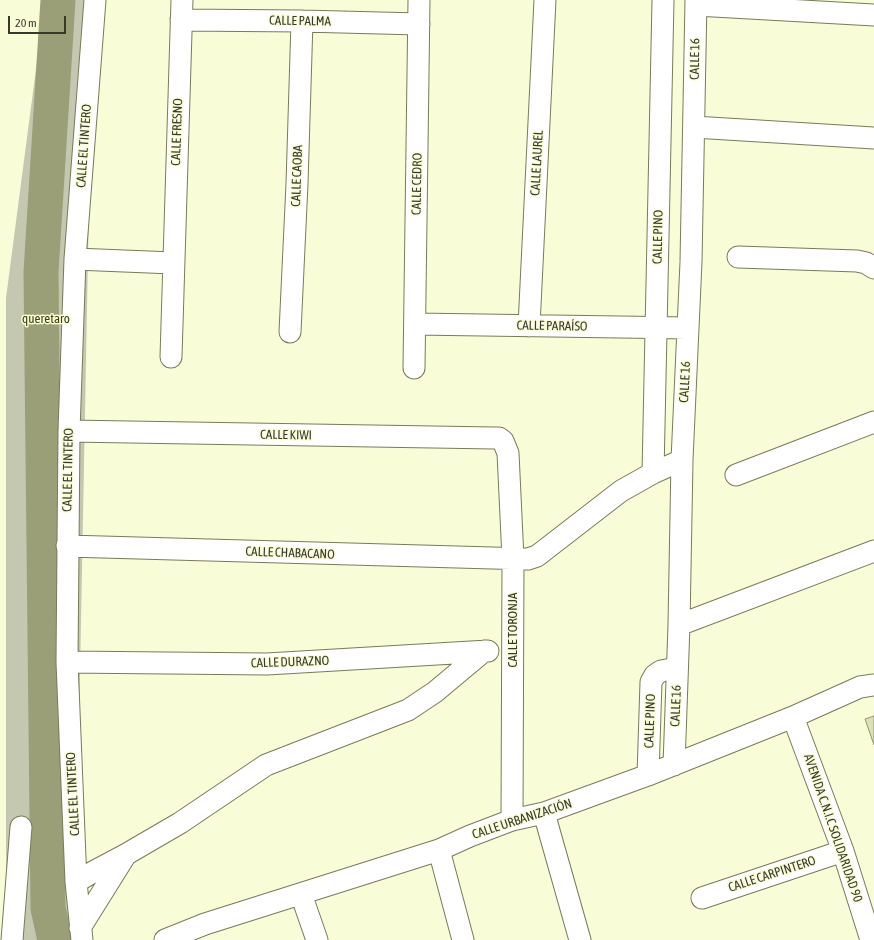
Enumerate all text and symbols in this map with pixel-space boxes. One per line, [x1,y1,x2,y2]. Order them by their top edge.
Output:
scale bar [10,8,68,34]
street label: CALLE PALMA [269,13,331,29]
text: 20 m [15,16,37,30]
street label: CALLE 16 [687,38,703,80]
street label: CALLE FRESNO [168,98,186,166]
street label: CALLE EL TINTERO [73,104,95,188]
street label: CALLE LAUREL [527,130,547,196]
street label: CALLE CAOBA [288,145,306,207]
street label: CALLE CEDRO [409,153,425,215]
street label: CALLE PINO [650,210,666,264]
park label: queretaro [22,311,70,327]
street label: CALLE PARAÍSO [516,318,588,334]
street label: CALLE 16 [676,361,694,403]
street label: CALLE KIWI [260,427,312,443]
street label: CALLE EL TINTERO [59,428,77,512]
street label: CALLE CHABACANO [245,544,335,562]
street label: CALLE TORONJA [505,593,521,667]
street label: CALLE DURAZNO [250,653,330,671]
street label: CALLE 16 [667,685,685,727]
street label: CALLE PINO [641,693,659,749]
street label: CALLE EL TINTERO [63,752,83,836]
street label: AVENIDA C.N.I.C SOLIDARIDAD 90 [800,752,866,904]
street label: CALLE URBANIZACIÓN [470,796,574,842]
street label: CALLE CARPINTERO [726,853,818,895]

